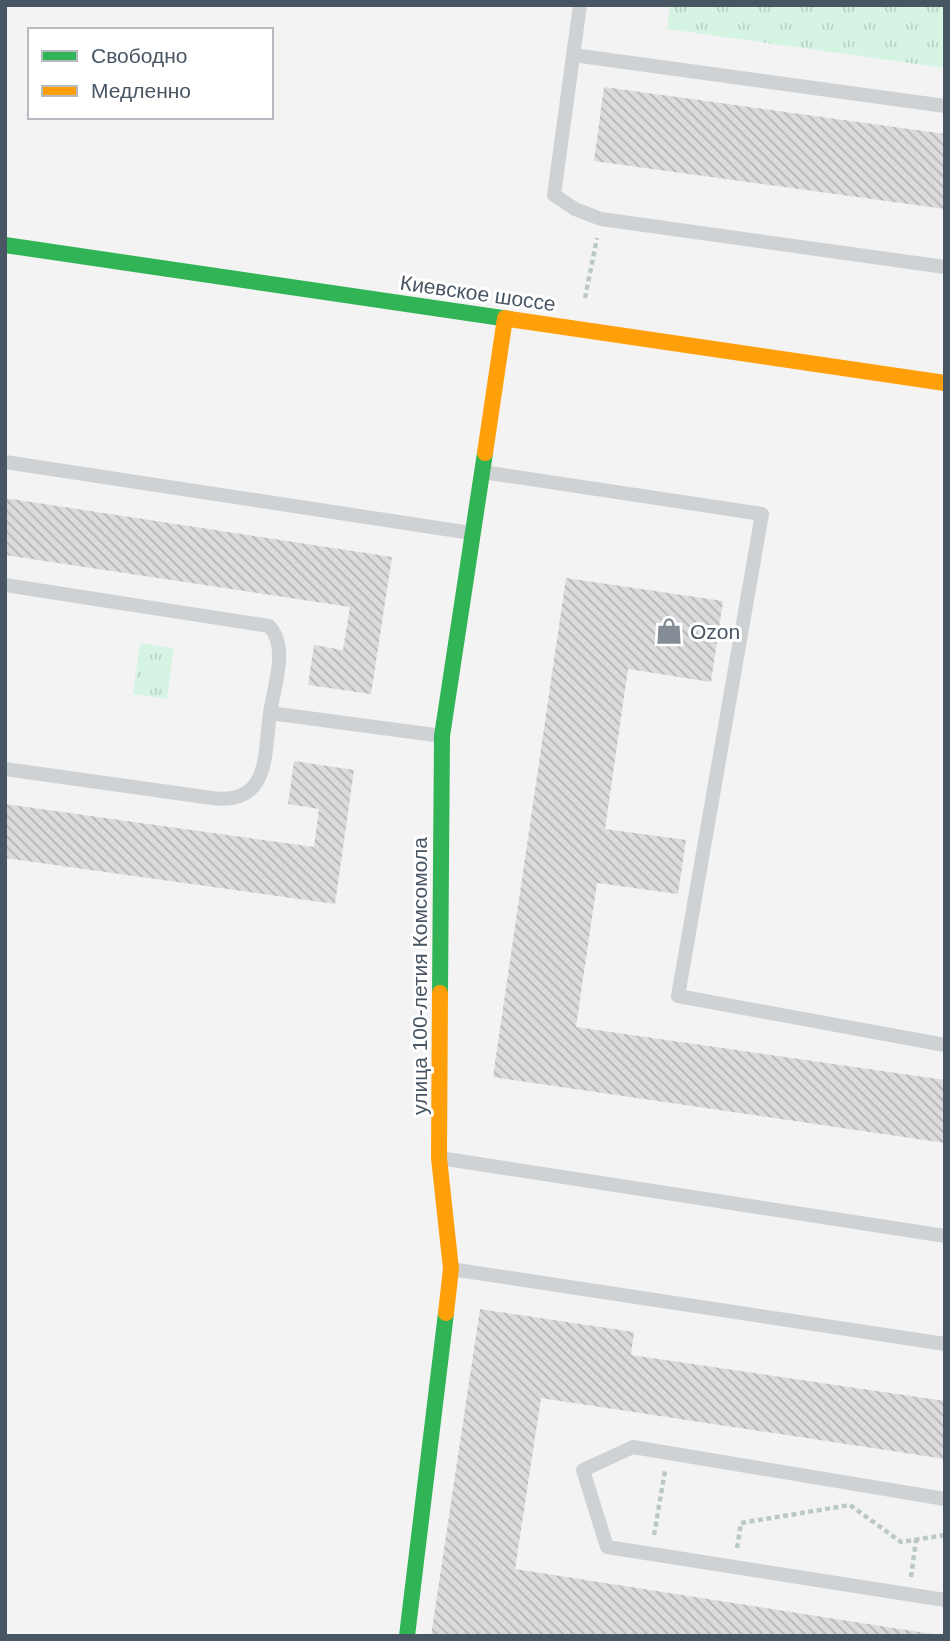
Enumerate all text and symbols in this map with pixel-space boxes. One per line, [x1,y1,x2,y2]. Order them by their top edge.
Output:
legend [28,28,273,119]
text: Свободно [91,44,188,67]
text: Медленно [91,79,191,102]
street label: Киевское шоссе [399,271,557,315]
shop icon: Ozon [654,616,684,646]
place label: Ozon [690,620,740,643]
street label: улица 100-летия Комсомола [408,837,431,1115]

